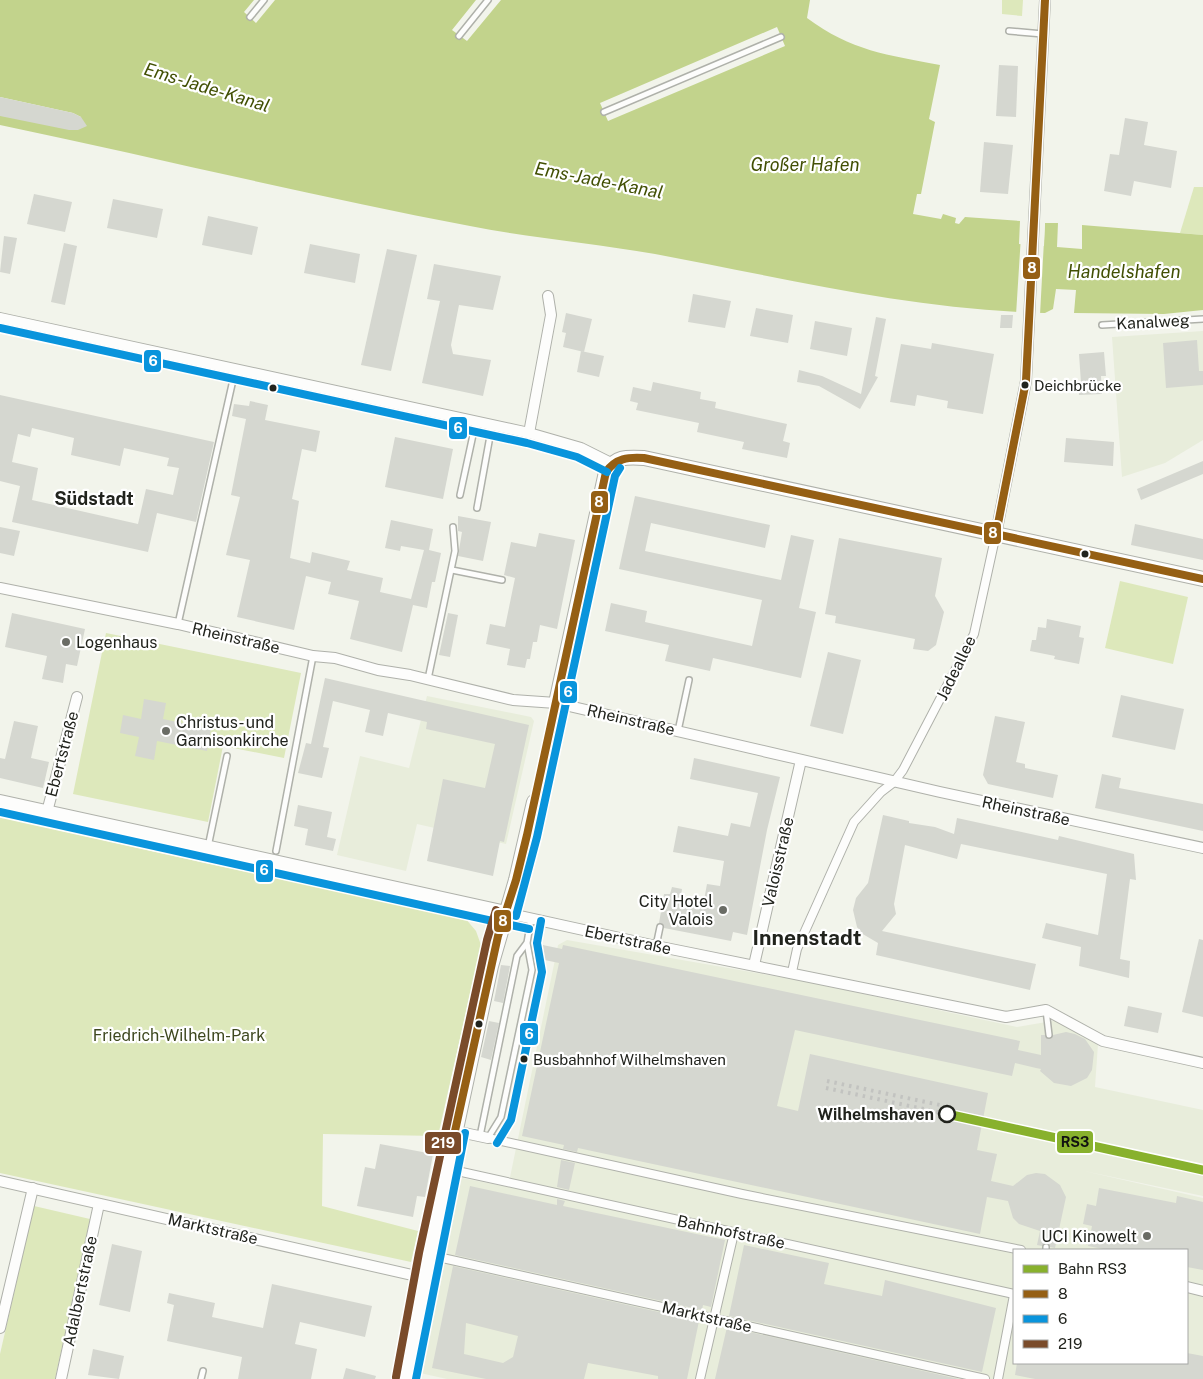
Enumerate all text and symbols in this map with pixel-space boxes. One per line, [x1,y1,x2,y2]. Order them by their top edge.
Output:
water label: Ems-Jade-Kanal [142,58,272,116]
water label: Großer Hafen [750,154,860,175]
water label: Ems-Jade-Kanal [533,157,665,203]
line badge: 8 [1022,256,1041,280]
text: 8 [1027,260,1037,276]
water label: Handelshafen [1068,261,1180,282]
street label: Kanalweg [1116,311,1190,333]
line badge: 6 [143,349,162,373]
text: 6 [148,353,158,369]
place label: Deichbrücke [1034,377,1121,394]
marker: Deichbrücke [1020,380,1030,390]
unlabelled marker [268,383,278,393]
line badge: 6 [448,416,468,440]
text: 6 [453,420,463,436]
district label: Südstadt [54,488,134,509]
line badge: 8 [590,490,609,514]
text: 8 [594,494,604,510]
line badge: 8 [983,521,1002,545]
text: 8 [988,525,998,541]
unlabelled marker [1080,549,1090,559]
street label: Rheinstraße [190,619,282,657]
place label: Logenhaus [76,633,157,652]
street label: Jadeallee [932,633,980,703]
marker: Logenhaus [60,636,72,648]
line badge: 6 [559,680,578,704]
text: 6 [563,684,573,700]
street label: Rheinstraße [585,701,677,739]
street label: Ebertstraße [41,709,83,799]
place label: Christus- und Garnisonkirche [176,713,288,750]
marker: Christus- und Garnisonkirche [160,725,172,737]
street label: Rheinstraße [980,792,1072,830]
street label: Valoisstraße [758,815,798,909]
line badge: 6 [255,859,274,883]
text: 6 [259,862,269,878]
place label: City Hotel Valois [639,892,713,929]
marker: City Hotel Valois [717,904,729,916]
line badge: 8 [493,909,512,933]
text: 8 [498,913,508,929]
street label: Ebertstraße [583,922,673,958]
district label: Innenstadt [753,925,861,950]
unlabelled marker [474,1019,484,1029]
line badge: 6 [519,1022,539,1046]
park label: Friedrich-Wilhelm-Park [93,1026,265,1045]
text: 6 [524,1026,534,1042]
place label: Busbahnhof Wilhelmshaven [533,1051,726,1068]
marker: Busbahnhof Wilhelmshaven [519,1054,529,1064]
place label: Wilhelmshaven [817,1105,934,1124]
marker: Wilhelmshaven [938,1105,956,1123]
line badge: RS3 [1056,1130,1094,1154]
line badge: 219 [424,1131,462,1155]
text: RS3 [1061,1134,1089,1150]
text: 219 [431,1135,455,1151]
street label: Marktstraße [166,1209,260,1249]
street label: Bahnhofstraße [675,1211,787,1253]
place label: UCI Kinowelt [1041,1227,1137,1246]
marker: UCI Kinowelt [1141,1230,1153,1242]
street label: Adalbertstraße [59,1234,101,1348]
legend [1013,1249,1188,1364]
text: Bahn RS3 [1058,1260,1127,1277]
text: 8 [1058,1285,1068,1302]
street label: Marktstraße [660,1297,754,1337]
text: 6 [1058,1310,1067,1327]
text: 219 [1058,1335,1082,1352]

